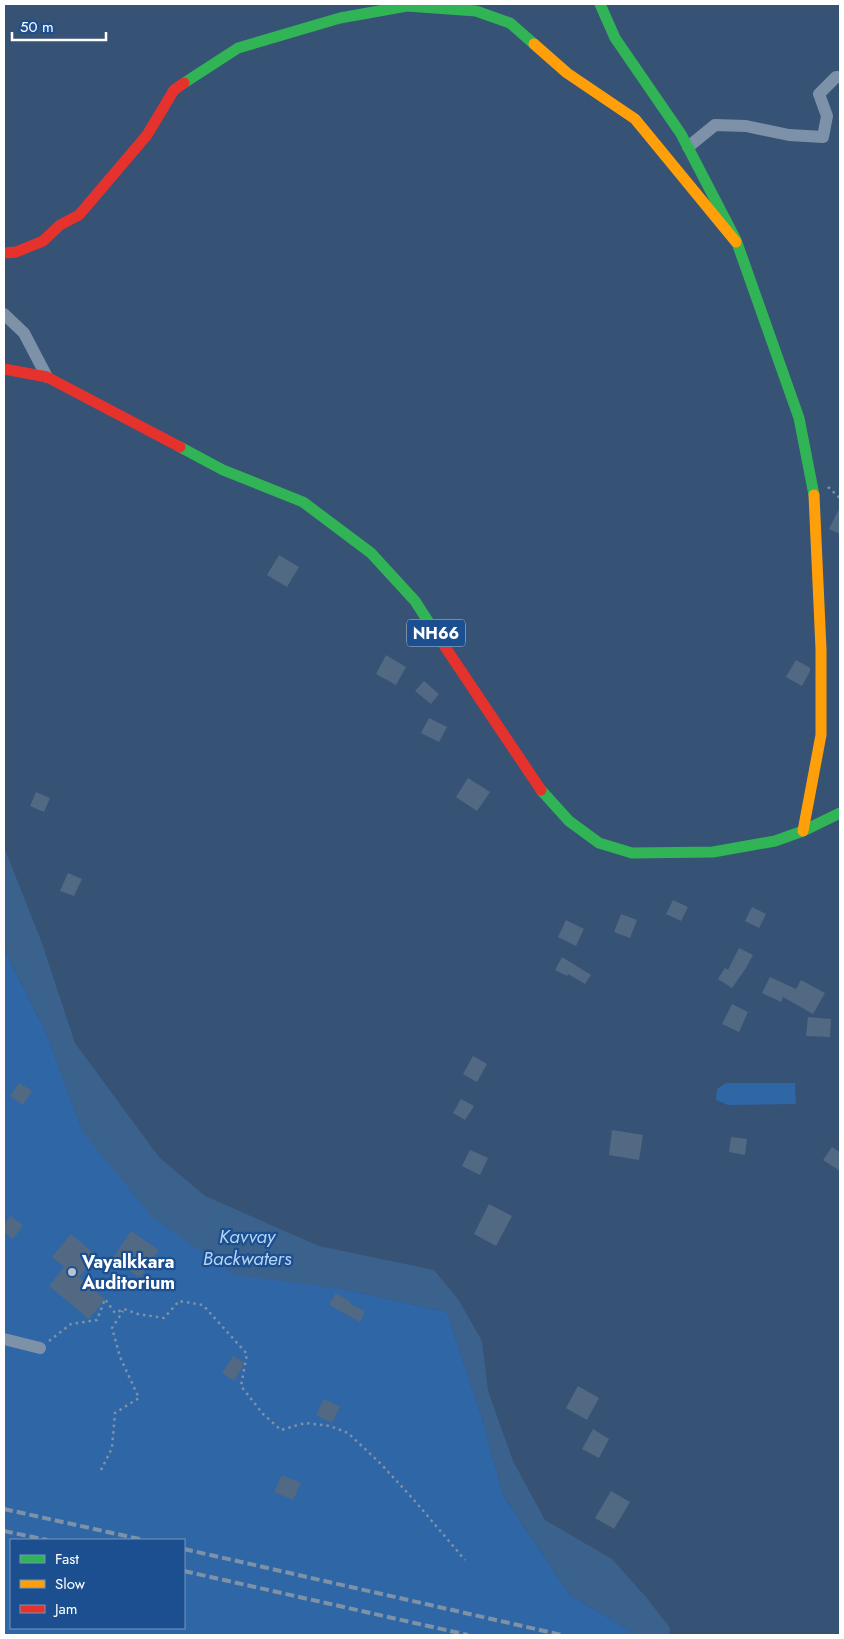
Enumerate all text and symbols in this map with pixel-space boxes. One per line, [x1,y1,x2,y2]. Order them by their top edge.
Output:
scale bar [12,10,106,42]
text: 50 m [20,16,54,38]
road number: NH66 [407,620,465,646]
water label: Kavvay Backwaters [203,1223,292,1272]
place label: Vayalkkara Auditorium [81,1249,175,1296]
marker: Vayalkkara Auditorium [66,1266,78,1278]
legend [10,1539,185,1629]
text: Fast [55,1548,79,1570]
text: Slow [55,1573,86,1595]
text: Jam [53,1598,78,1620]

